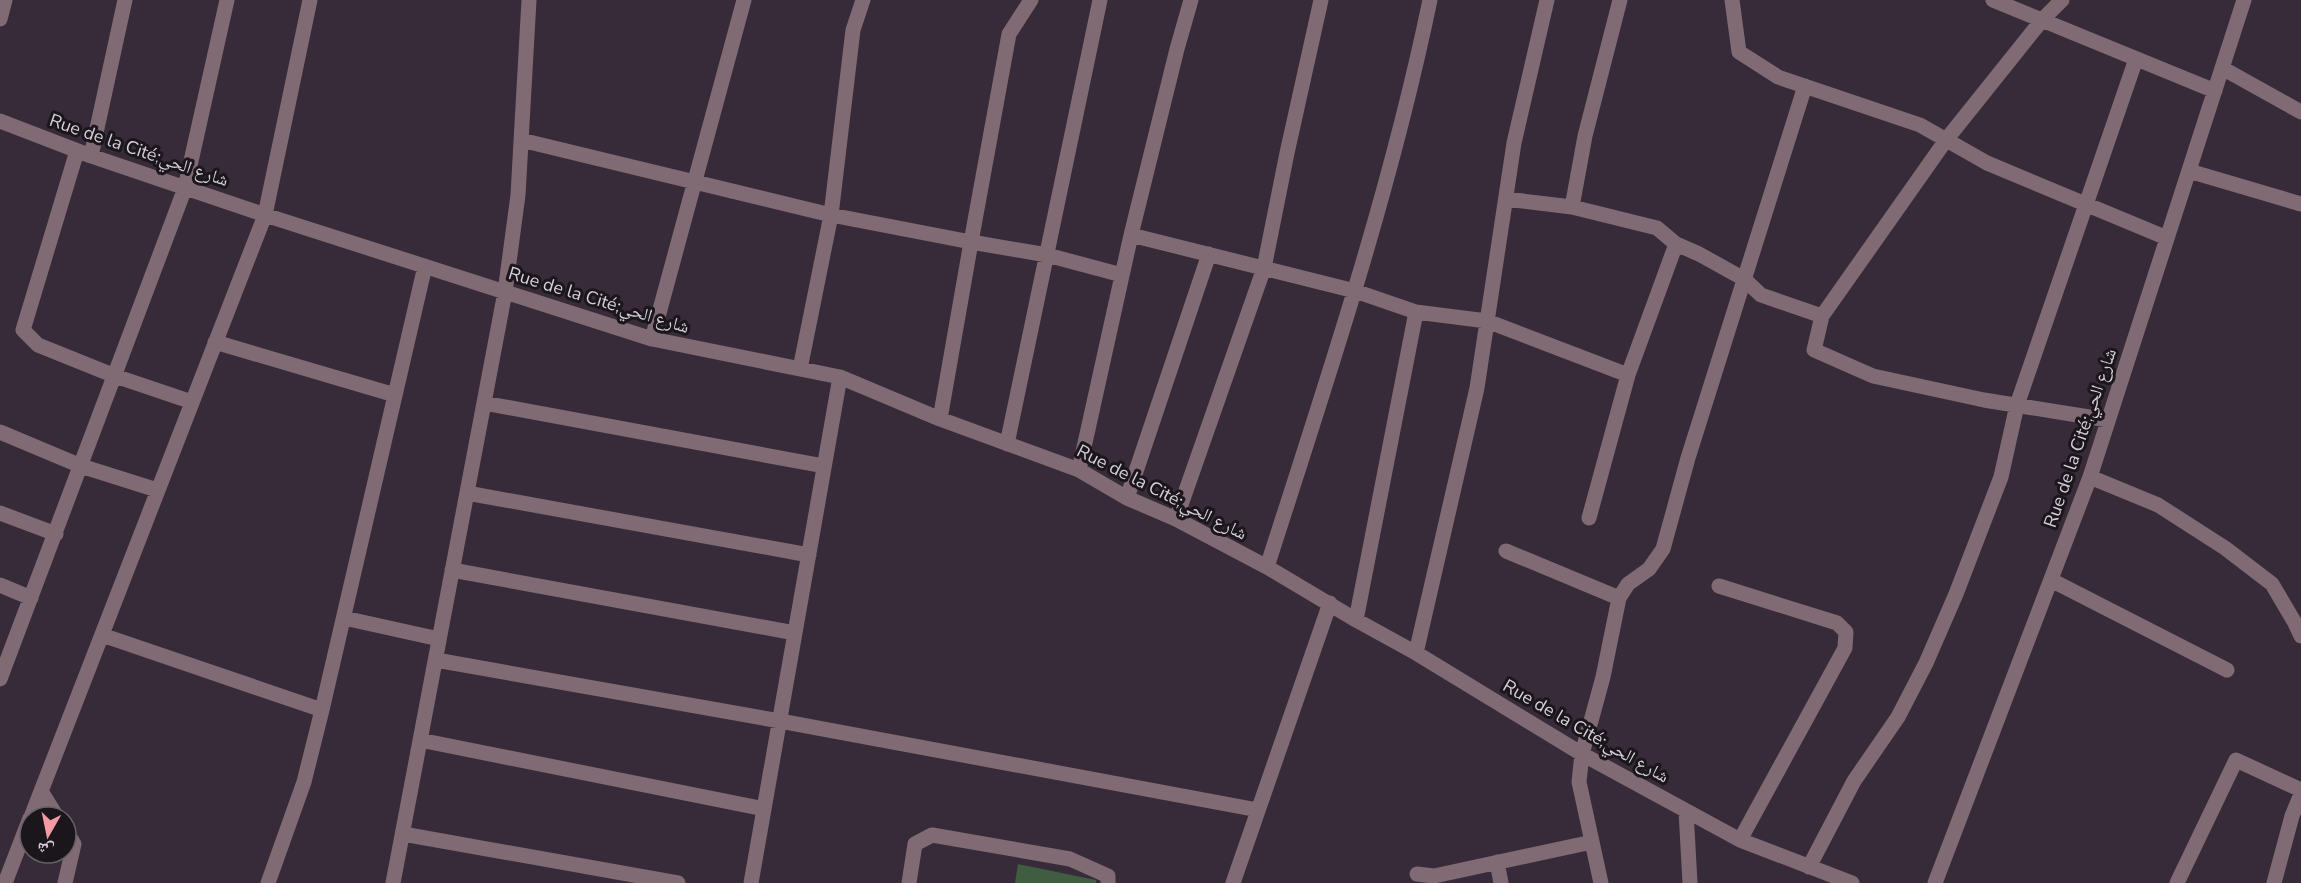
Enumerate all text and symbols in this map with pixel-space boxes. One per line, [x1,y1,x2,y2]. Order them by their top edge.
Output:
street label: Rue de la Cité;شارع الحي [45,108,232,194]
street label: Rue de la Cité;شارع الحي [505,261,692,341]
street label: Rue de la Cité;شارع الحي [2038,345,2124,532]
street label: Rue de la Cité;شارع الحي [1072,439,1251,548]
street label: Rue de la Cité;شارع الحي [1497,674,1673,791]
north arrow [18,805,78,865]
text: ش [36,837,56,861]

